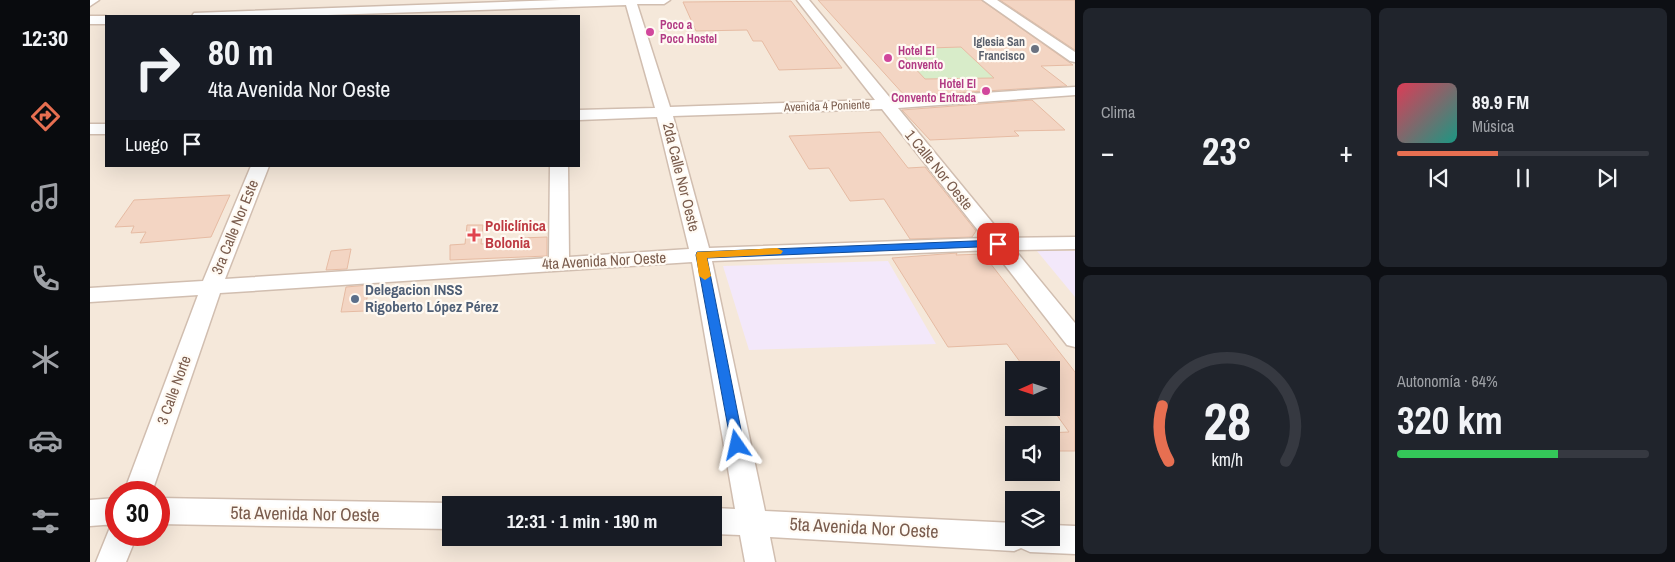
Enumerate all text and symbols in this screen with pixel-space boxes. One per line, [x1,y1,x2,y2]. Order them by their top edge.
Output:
place label: Poco a Poco Hostel [660,17,717,47]
text: 12:30 [22,23,68,53]
marker: Poco a Poco Hostel [644,26,656,38]
text: 80 m [208,29,273,76]
place label: Iglesia San Francisco [974,34,1025,64]
icon: right [125,35,190,100]
place label: Hotel El Convento [898,43,943,73]
marker: Iglesia San Francisco [1029,43,1041,55]
marker: Hotel El Convento [882,52,894,64]
text: 4ta Avenida Nor Oeste [208,74,390,104]
place label: Hotel El Convento Entrada [891,76,977,106]
marker: Hotel El Convento Entrada [980,85,992,97]
text: 89.9 FM [1472,89,1529,115]
street label: Avenida 4 Poniente [783,96,870,116]
icon: directions [28,99,63,134]
text: Clima [1101,101,1135,123]
text: Música [1472,115,1514,137]
street label: 2da Calle Nor Oeste [658,120,705,234]
street label: 1 Calle Nor Oeste [900,125,978,214]
text: 23° [1202,126,1252,177]
icon: arrive [178,130,206,158]
text: Luego [125,131,168,157]
text: − [1101,133,1114,171]
text: + [1340,133,1353,171]
icon: previous [1425,164,1453,192]
icon: pause [1509,164,1537,192]
icon: next [1593,164,1621,192]
street label: 3ra Calle Nor Este [206,176,263,277]
icon: music [28,180,63,215]
place label: Policlínica Bolonia [485,215,546,253]
pin [977,223,1019,265]
marker: Policlínica Bolonia [467,228,481,242]
icon: arrive [984,230,1012,258]
street label: 4ta Avenida Nor Oeste [541,247,667,274]
icon: phone [28,261,63,296]
place label: Delegacion INSS Rigoberto López Pérez [365,279,498,317]
marker: Delegacion INSS Rigoberto López Pérez [349,293,361,305]
icon: climate [28,342,63,377]
street label: 3 Calle Norte [151,352,196,427]
north arrow [1005,361,1060,416]
map controls [1005,361,1060,546]
text: Autonomía · 64% [1397,370,1498,392]
text: 28 [1203,386,1251,456]
text: 320 km [1397,395,1503,446]
position arrow [710,418,762,470]
icon: car [28,423,63,458]
button: sound [1005,426,1060,481]
text: km/h [1211,448,1243,472]
speed limit sign: 30 [105,481,170,546]
button: layers [1005,491,1060,546]
street label: 5ta Avenida Nor Oeste [230,500,380,527]
icon: filters [28,504,63,539]
text: 12:31 · 1 min · 190 m [507,508,657,534]
street label: 5ta Avenida Nor Oeste [789,511,939,544]

